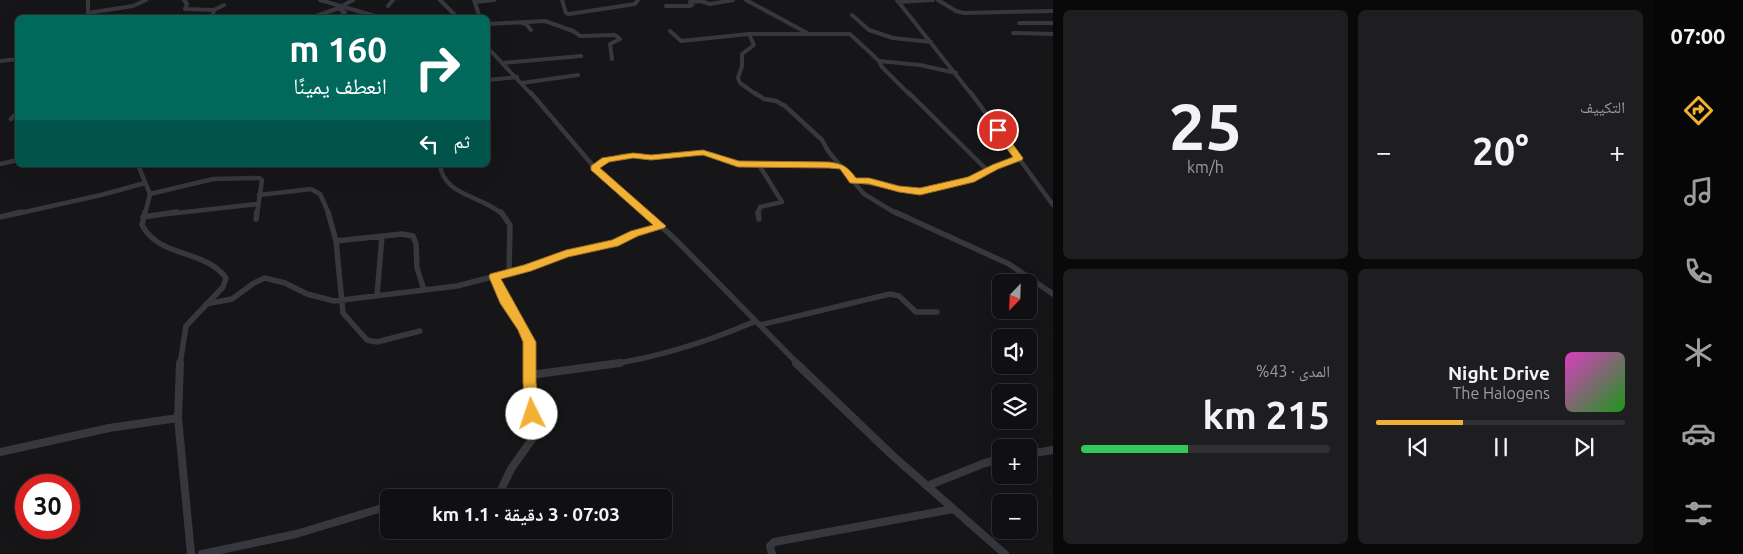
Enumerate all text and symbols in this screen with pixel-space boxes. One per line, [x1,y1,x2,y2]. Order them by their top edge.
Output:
text: 07:00 [1670,23,1726,48]
text: 160 m [289,29,387,69]
icon: right [405,35,470,100]
text: انعطف يمينًا [293,73,387,98]
text: 25 [1169,89,1242,162]
icon: directions [1681,93,1716,128]
text: التكييف [1580,98,1625,116]
pin [977,109,1019,151]
icon: arrive [984,116,1012,144]
icon: left [415,130,443,158]
text: ثم [453,130,470,152]
text: 20° [1472,130,1529,172]
text: − [1376,136,1392,167]
text: + [1609,136,1625,167]
text: km/h [1187,158,1224,176]
icon: music [1681,174,1716,209]
icon: phone [1681,254,1716,289]
north arrow [992,274,1038,319]
map controls [992,274,1037,539]
button: sound [992,329,1037,374]
icon: climate [1681,335,1716,370]
text: المدى · 43% [1256,362,1330,380]
text: Night Drive [1448,362,1550,384]
button: layers [992,384,1037,429]
text: The Halogens [1452,384,1550,402]
position arrow [505,387,557,439]
text: 215 km [1203,394,1330,436]
icon: car [1681,416,1716,451]
icon: previous [1404,433,1432,461]
icon: pause [1487,433,1515,461]
icon: next [1570,433,1598,461]
button: + [992,439,1037,484]
speed limit sign: 30 [15,474,80,539]
button: − [992,494,1037,539]
icon: filters [1681,496,1716,531]
text: 07:03 · 3 دقيقة · 1.1 km [432,503,620,525]

